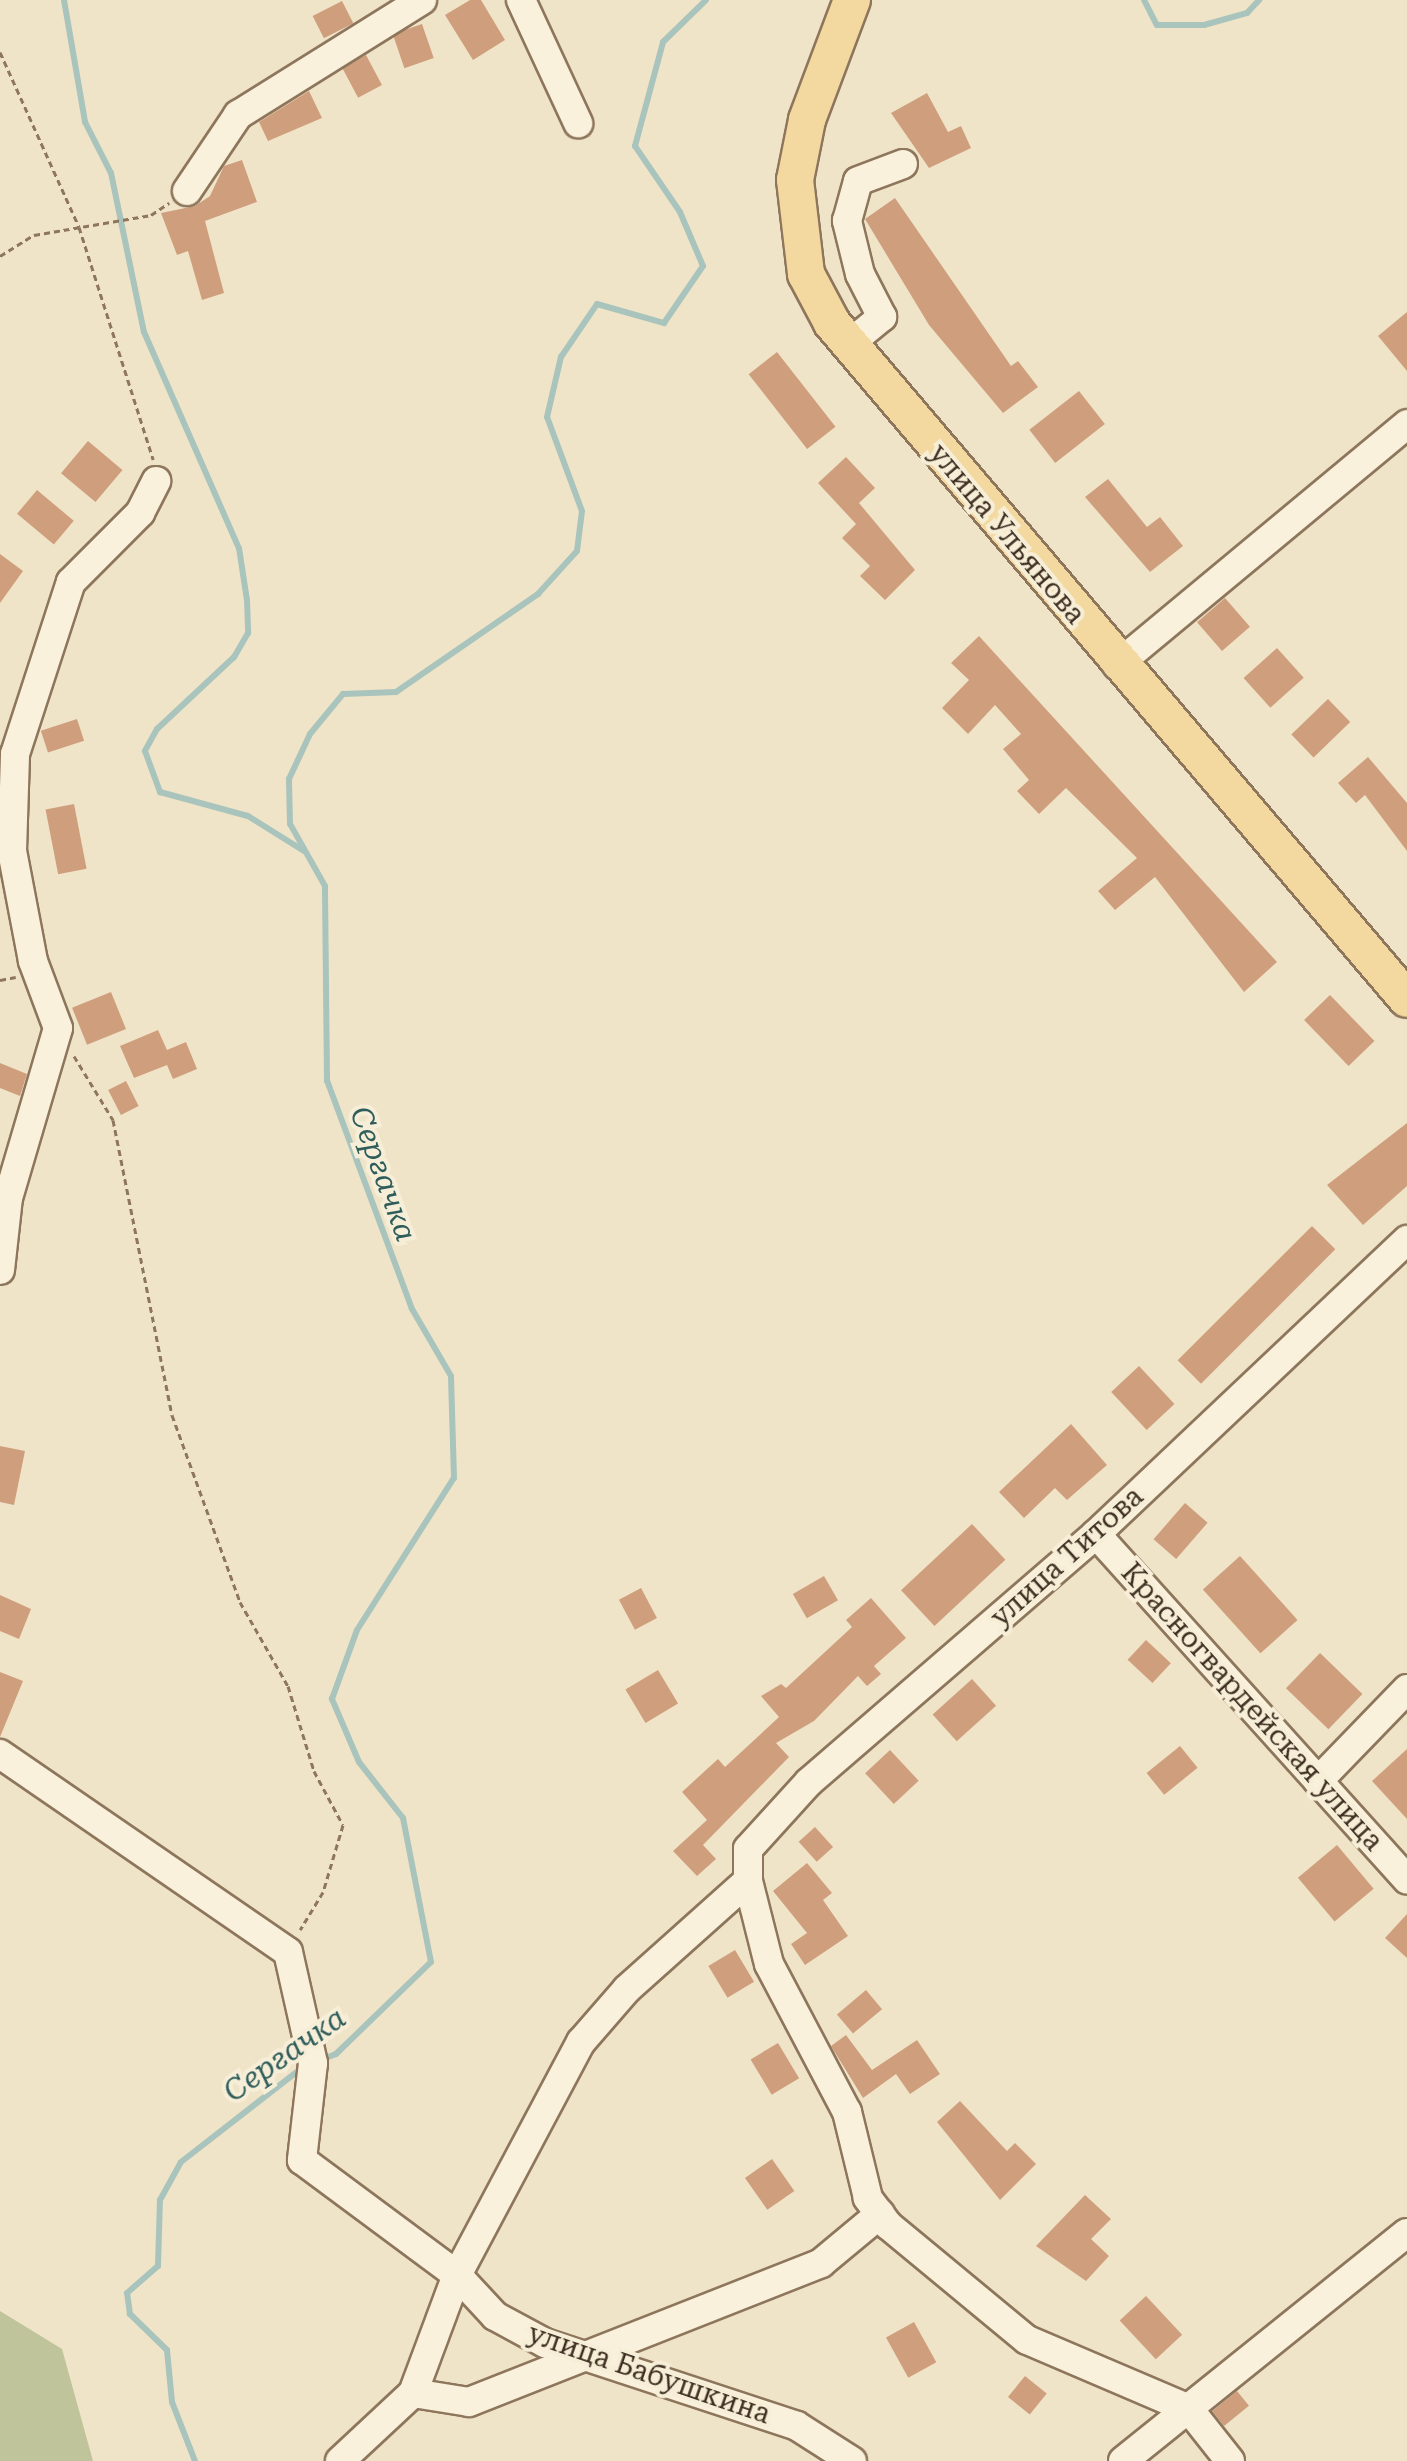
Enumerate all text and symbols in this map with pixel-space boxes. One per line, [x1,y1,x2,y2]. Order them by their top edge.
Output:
street label: улица Ульянова [922,437,1092,631]
water label: Сергачка [342,1102,424,1246]
street label: улица Титова [984,1480,1150,1634]
street label: Красногвардейская улица [1114,1556,1390,1858]
water label: Сергачка [217,2000,353,2110]
street label: улица Бабушкина [523,2317,775,2431]

